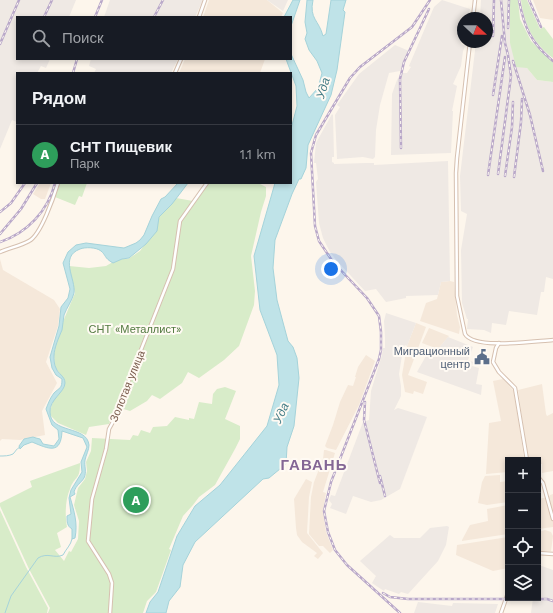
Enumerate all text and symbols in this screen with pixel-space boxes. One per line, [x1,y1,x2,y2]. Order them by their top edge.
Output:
north arrow [457,12,493,48]
search box [16,16,292,60]
icon: search [30,27,52,49]
text: Поиск [62,29,104,47]
water label: Уда [313,76,333,101]
text: Рядом [32,88,87,108]
text: СНТ Пищевик [70,138,172,156]
text: A [41,147,49,162]
text: 1.1 km [240,147,276,162]
text: Парк [70,156,100,171]
your location [321,259,341,279]
park label: СНТ «Металлист» [89,323,181,336]
place label: Миграционный центр [394,345,470,371]
street label: Золотая улица [107,348,148,424]
public building icon: Миграционный центр [473,348,491,366]
water label: Уда [270,400,292,426]
district label: ГАВАНЬ [281,456,347,474]
map controls [505,457,541,601]
button: + [505,457,541,493]
pin: A [123,485,149,515]
button: − [505,493,541,529]
button: locate [505,529,541,565]
button: layers [505,565,541,601]

